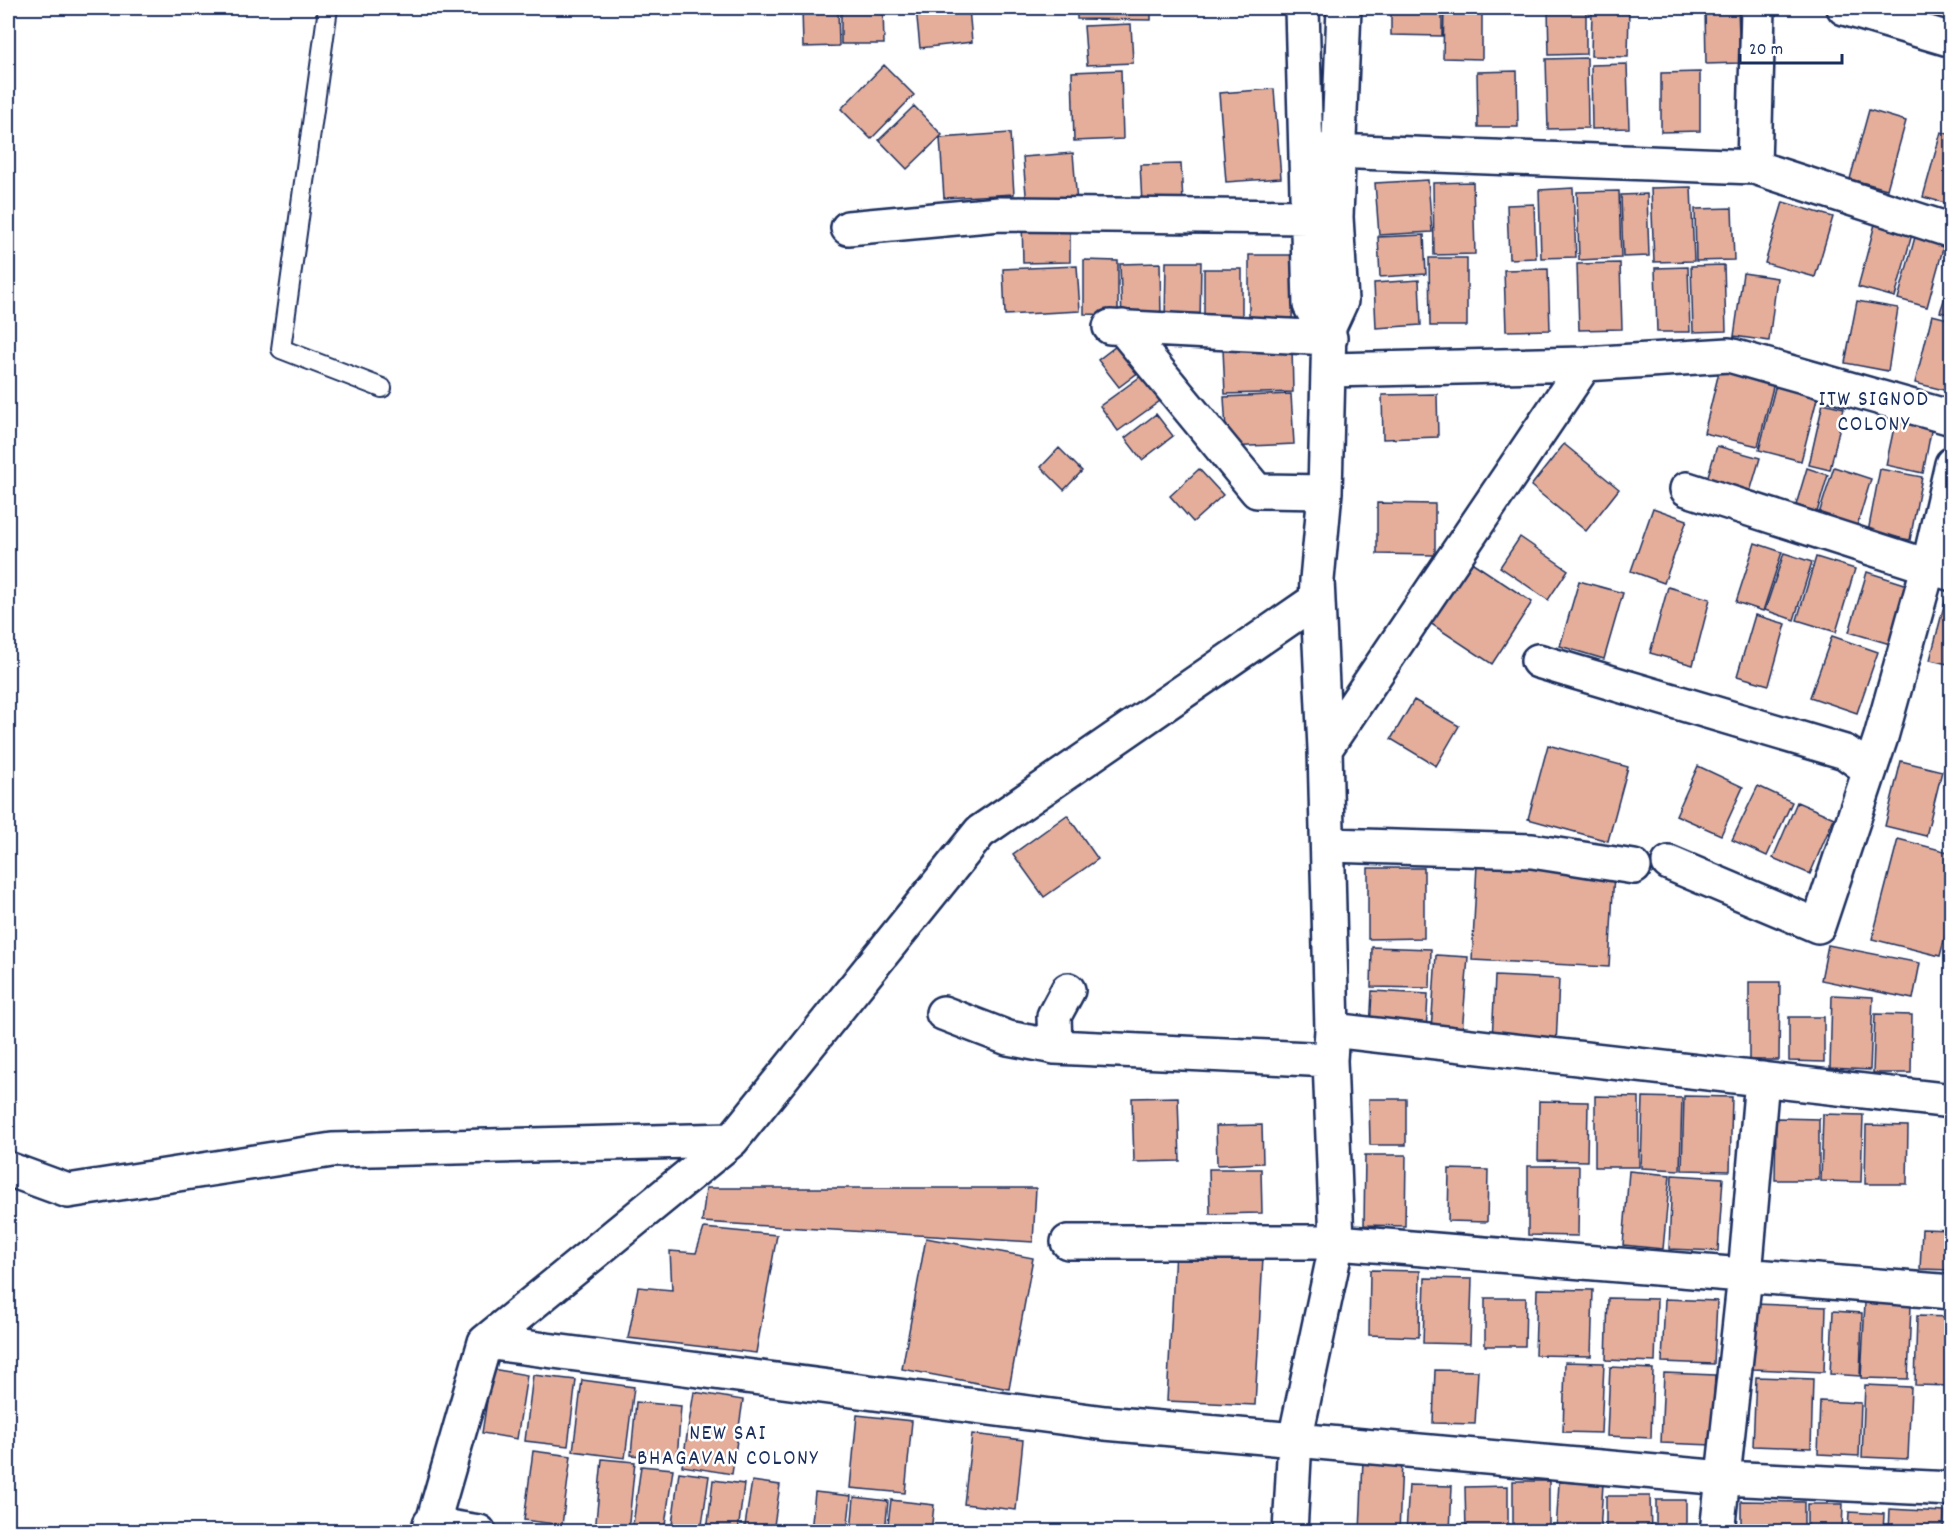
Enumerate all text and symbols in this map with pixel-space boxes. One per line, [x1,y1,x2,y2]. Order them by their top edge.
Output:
scale bar [1740,27,1842,65]
text: 20 m [1749,38,1783,63]
district label: ITW SIGNOD COLONY [1819,385,1929,441]
district label: NEW SAI BHAGAVAN COLONY [637,1419,819,1475]

